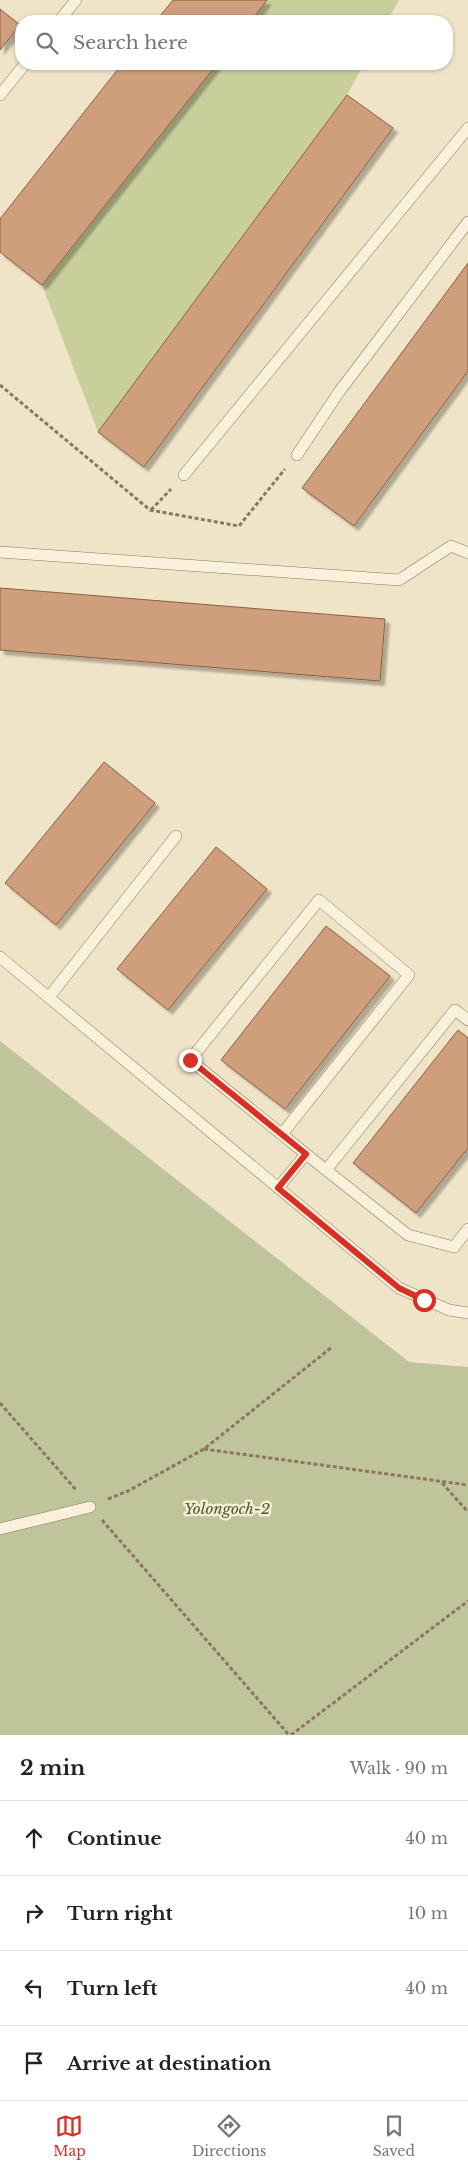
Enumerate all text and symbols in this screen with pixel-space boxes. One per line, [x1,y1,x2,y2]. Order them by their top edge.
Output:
search box [15,15,453,70]
icon: search [33,29,61,57]
text: Search here [73,31,188,54]
route end [179,1049,202,1072]
route start [413,1289,436,1312]
park label: Yolongoch-2 [184,1499,270,1518]
text: 2 min [20,1755,85,1781]
text: Walk · 90 m [350,1758,448,1778]
icon: ahead [20,1824,48,1852]
text: Continue [67,1827,162,1850]
text: 40 m [405,1828,448,1848]
icon: right [20,1899,48,1927]
text: Turn right [67,1902,173,1925]
text: 10 m [408,1903,448,1923]
icon: left [20,1974,48,2002]
text: Turn left [67,1977,158,2000]
text: 40 m [405,1978,448,1998]
icon: arrive [20,2049,48,2077]
text: Arrive at destination [67,2052,271,2075]
tab: Map [53,2112,86,2160]
tab: Directions [192,2112,266,2160]
tab: Saved [373,2112,415,2160]

